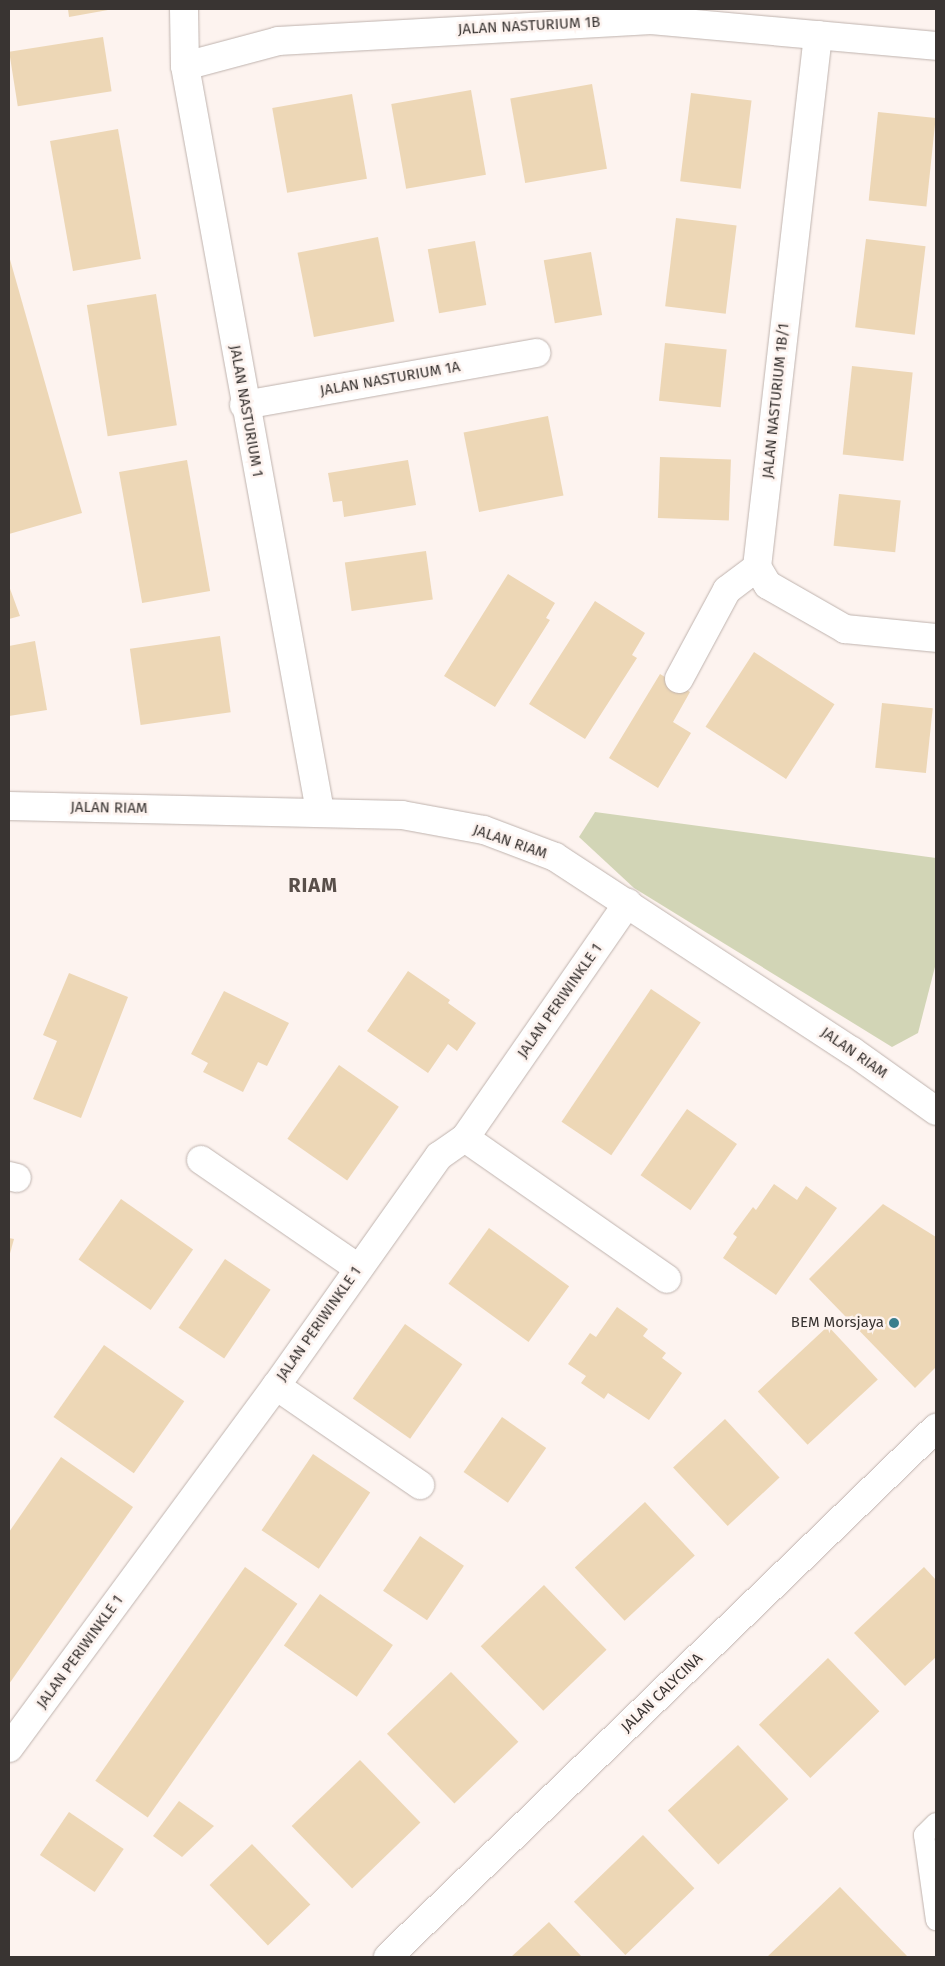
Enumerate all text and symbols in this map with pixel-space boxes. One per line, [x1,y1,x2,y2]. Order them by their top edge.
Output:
street label: JALAN NASTURIUM 1B [457,13,601,39]
street label: JALAN NASTURIUM 1B/1 [759,323,793,479]
street label: JALAN NASTURIUM 1 [226,344,266,478]
street label: JALAN NASTURIUM 1A [319,358,461,400]
street label: JALAN RIAM [70,798,148,818]
street label: JALAN RIAM [471,821,549,863]
district label: RIAM [288,873,338,897]
street label: JALAN PERIWINKLE 1 [514,940,606,1062]
street label: JALAN RIAM [817,1023,891,1083]
street label: JALAN PERIWINKLE 1 [273,1263,365,1385]
place label: BEM Morsjaya [791,1314,884,1332]
marker: BEM Morsjaya [888,1317,900,1329]
street label: JALAN PERIWINKLE 1 [33,1592,127,1712]
street label: JALAN CALYCINA [618,1650,706,1736]

